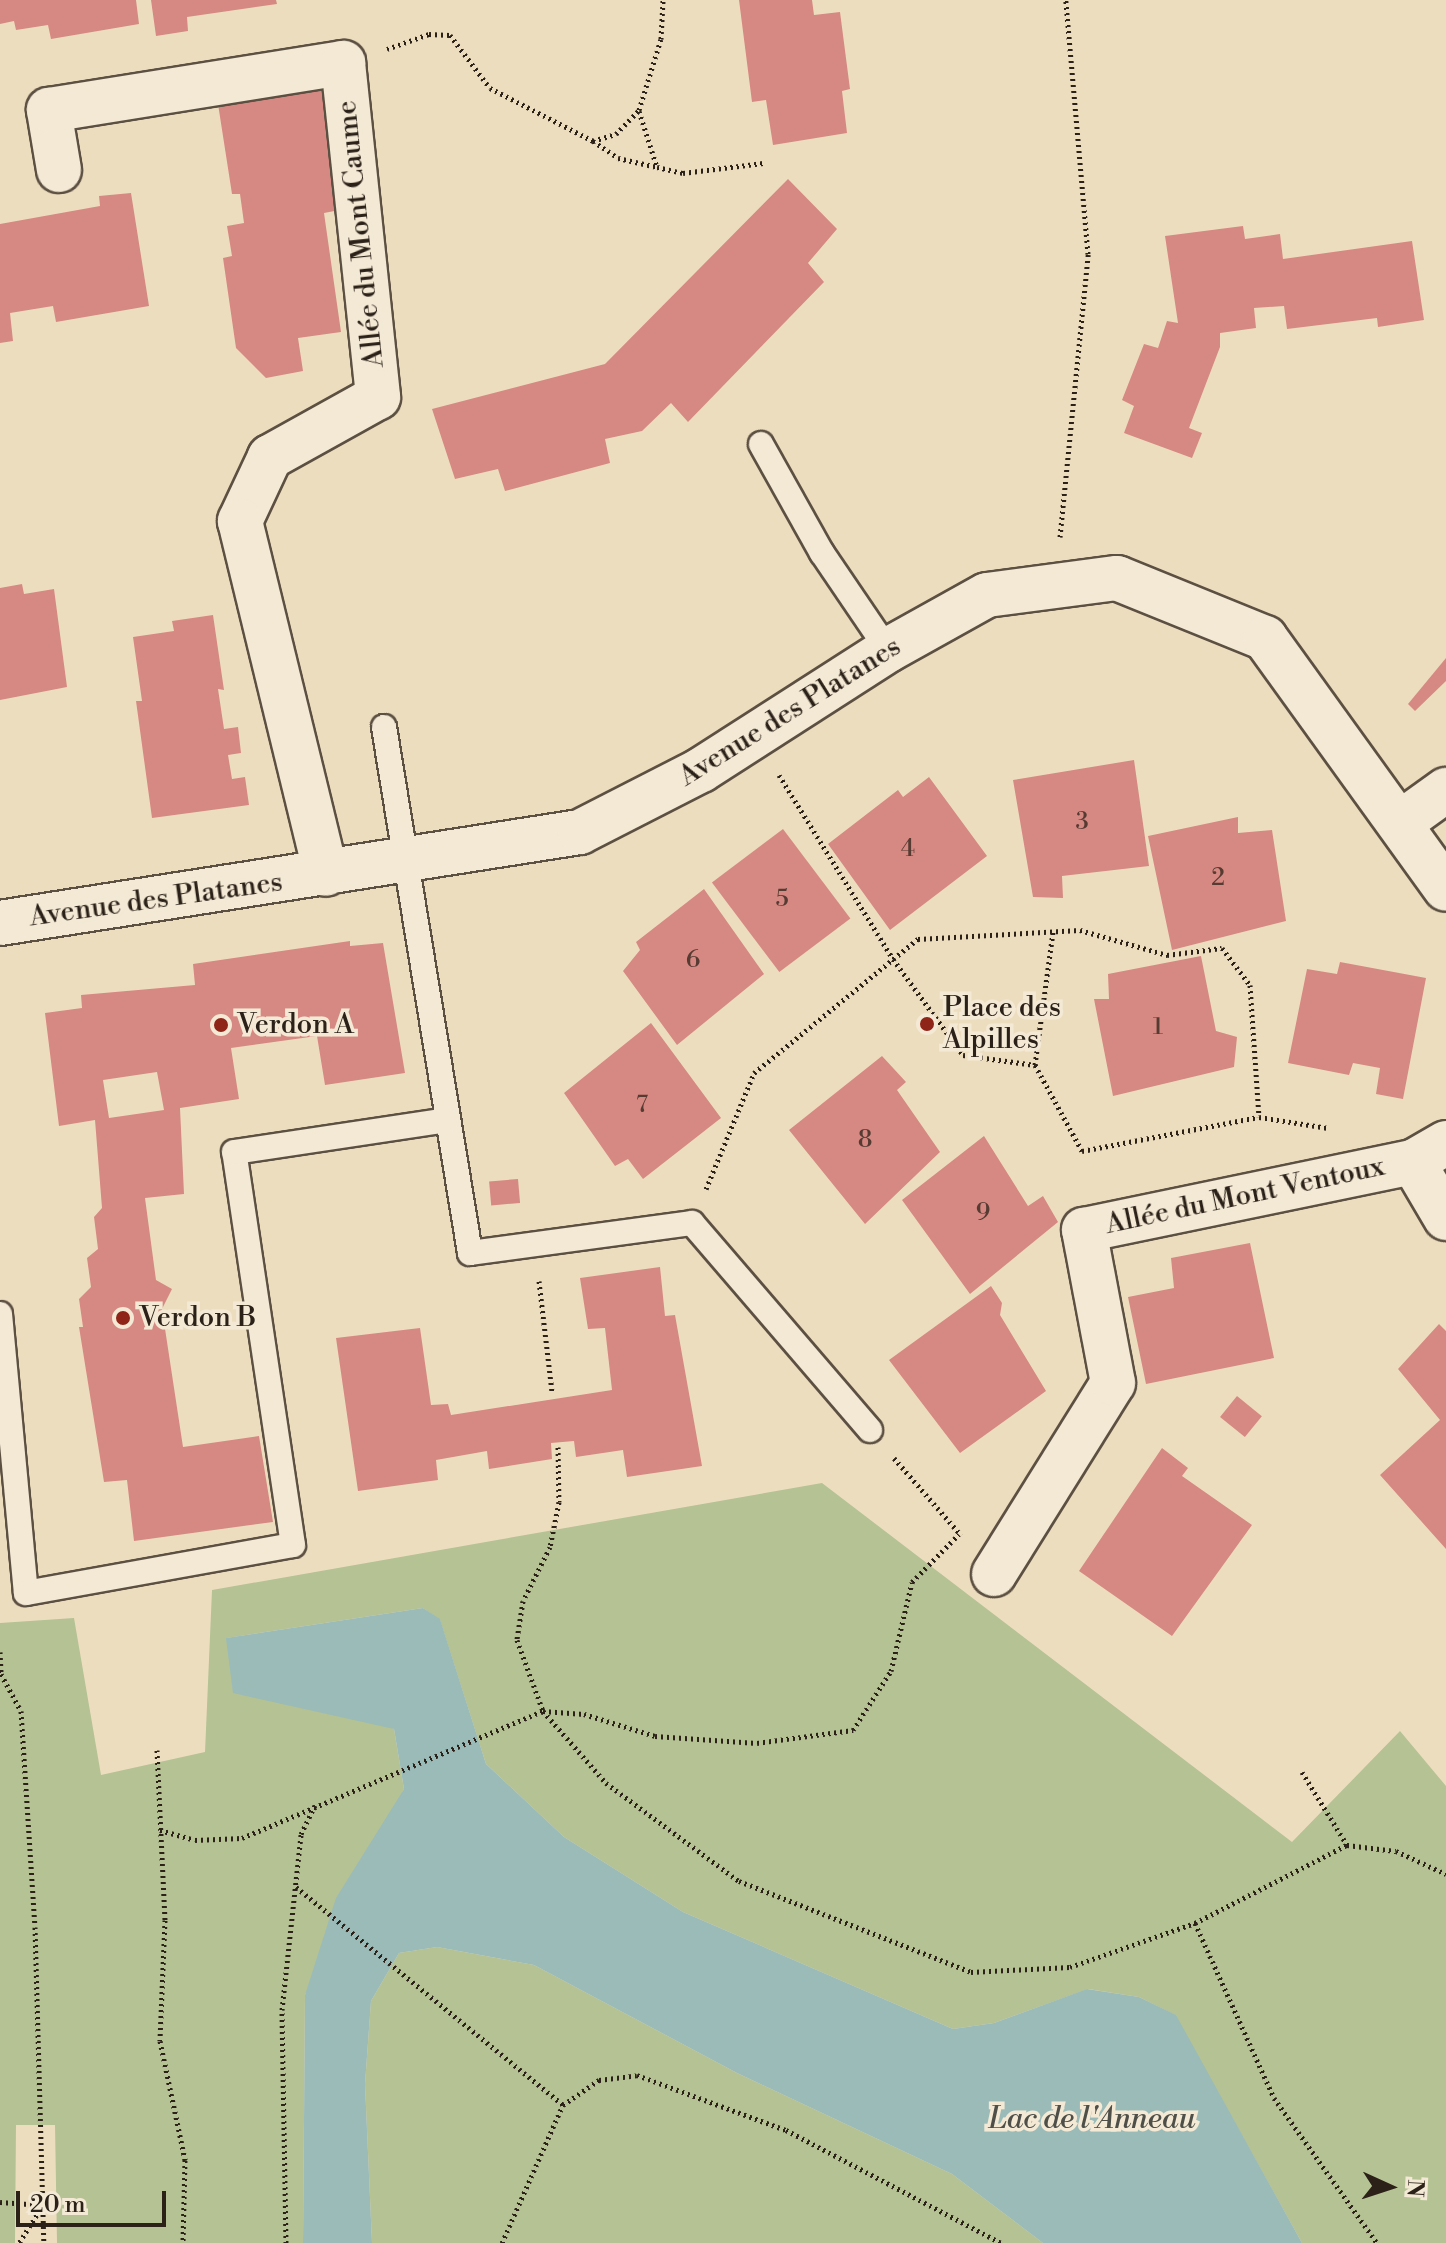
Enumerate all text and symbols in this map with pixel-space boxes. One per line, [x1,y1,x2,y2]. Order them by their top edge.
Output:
street label: Allée du Mont Caume [330,99,392,369]
street label: Avenue des Platanes [673,630,907,794]
house number: 3 [1075,809,1089,837]
house number: 4 [901,836,915,864]
house number: 2 [1211,865,1225,893]
street label: Avenue des Platanes [27,866,285,934]
house number: 5 [775,886,789,914]
house number: 6 [686,947,700,975]
place label: Place des Alpilles [943,991,1061,1057]
place label: Verdon A [237,1008,354,1042]
house number: 1 [1153,1014,1163,1042]
marker: Place des Alpilles [918,1015,936,1033]
marker: Verdon A [212,1016,230,1034]
house number: 7 [636,1092,648,1120]
house number: 8 [858,1127,872,1155]
street label: Allée du Mont Ventoux [1102,1150,1388,1242]
house number: 9 [976,1200,990,1228]
place label: Verdon B [139,1301,256,1335]
marker: Verdon B [114,1309,132,1327]
water label: Lac de l'Anneau [988,2101,1196,2137]
north arrow [1350,2147,1430,2227]
scale bar [20,2175,170,2225]
text: N [1401,2179,1428,2198]
text: 20 m [30,2190,86,2220]

